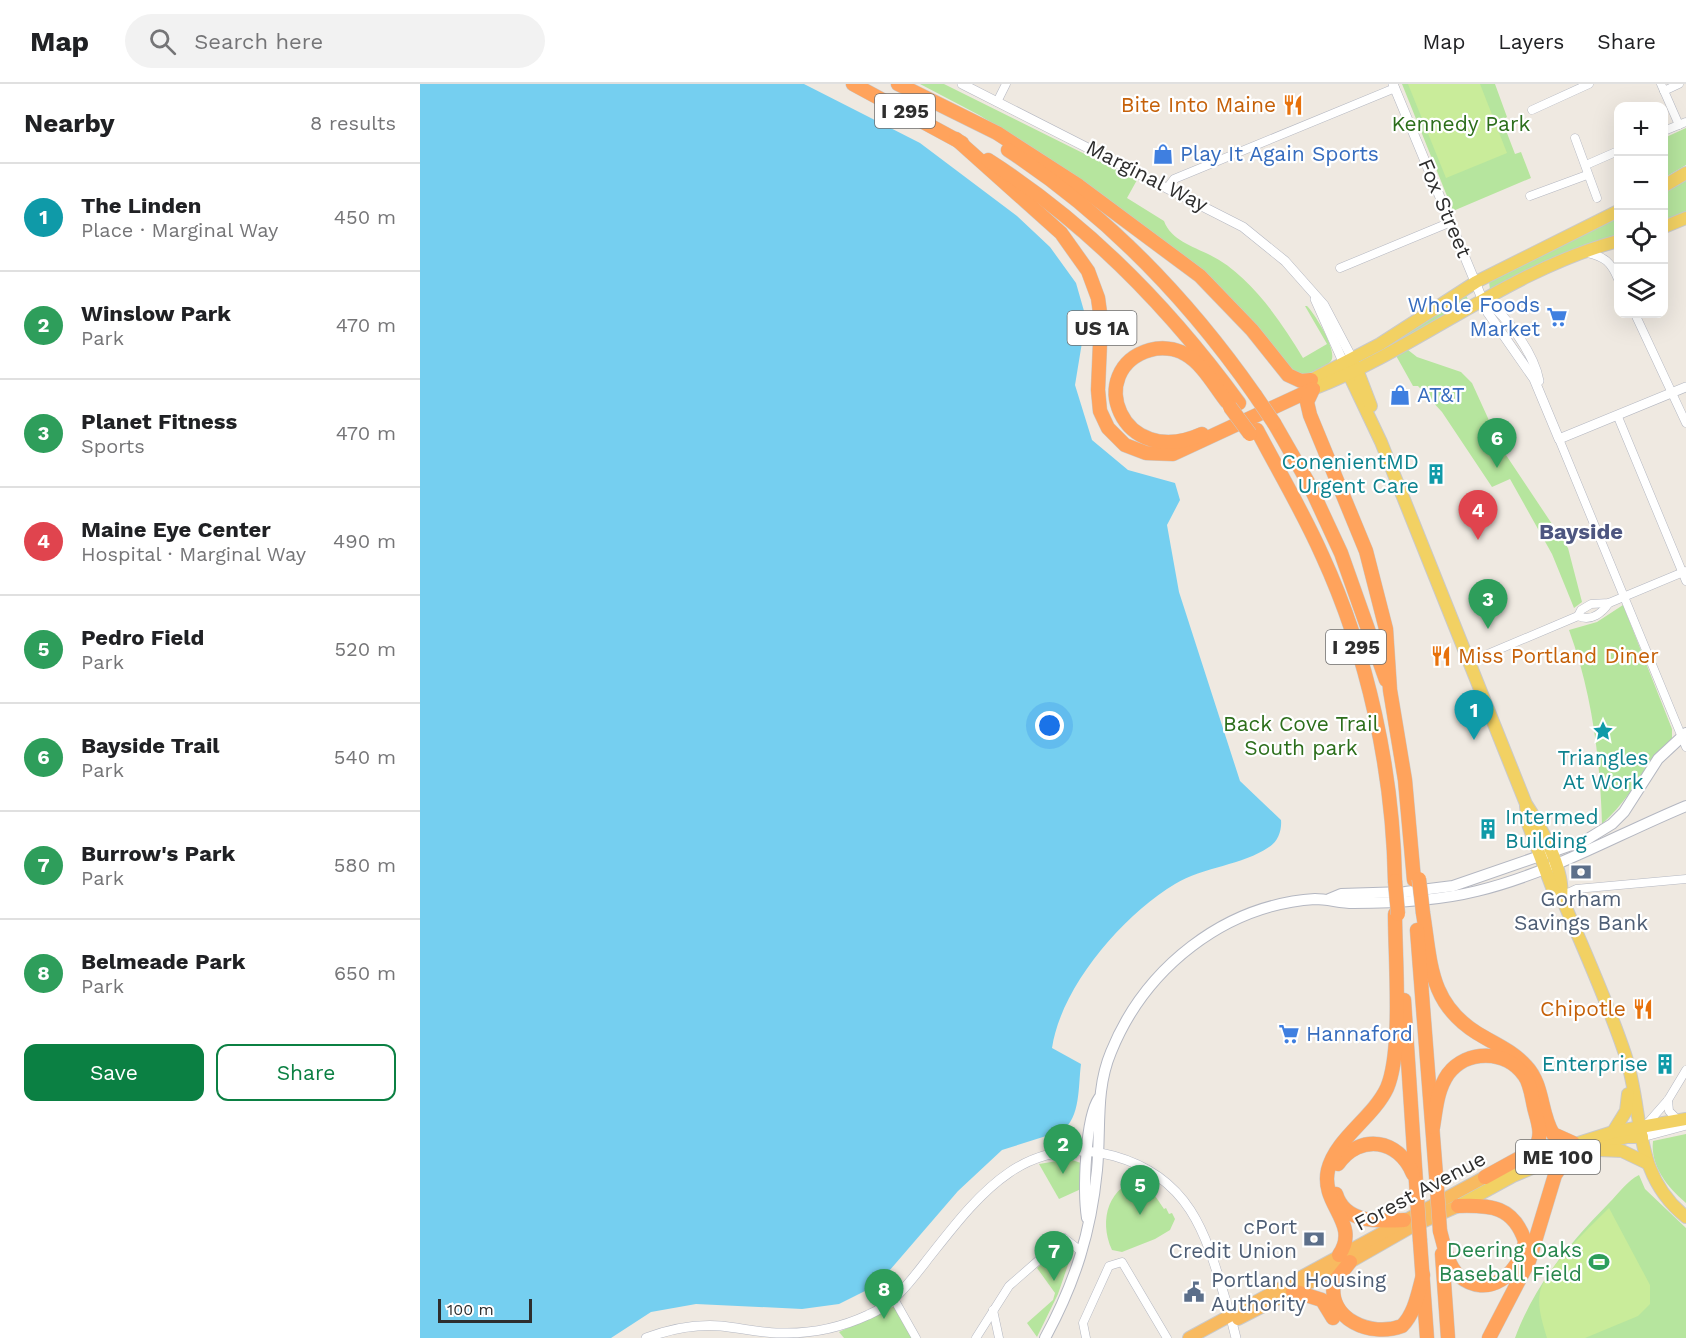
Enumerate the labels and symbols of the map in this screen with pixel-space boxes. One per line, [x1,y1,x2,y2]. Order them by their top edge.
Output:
place label: Bite Into Maine [1121,92,1276,117]
restaurant icon: Bite Into Maine [1281,93,1305,117]
road number: I 295 [875,94,935,128]
park label: Kennedy Park [1392,111,1531,136]
street label: Marginal Way [1082,134,1212,217]
place label: Play It Again Sports [1180,141,1379,166]
shop icon: Play It Again Sports [1151,142,1175,166]
street label: Fox Street [1413,155,1478,261]
place label: Whole Foods Market [1407,292,1540,341]
supermarket icon: Whole Foods Market [1545,305,1569,329]
road number: US 1A [1068,311,1136,345]
place label: AT&T [1417,382,1465,407]
shop icon: AT&T [1388,383,1412,407]
pin: 6 [1478,418,1516,468]
place label: ConenientMD Urgent Care [1281,449,1419,498]
building icon: ConenientMD Urgent Care [1424,462,1448,486]
pin: 4 [1458,490,1498,540]
district label: Bayside [1539,519,1623,544]
pin: 3 [1468,580,1508,629]
road number: I 295 [1326,630,1386,664]
place label: Miss Portland Diner [1458,643,1659,668]
restaurant icon: Miss Portland Diner [1429,644,1453,668]
pin: 1 [1454,690,1494,740]
your location [1035,711,1064,740]
park label: Back Cove Trail South park [1223,711,1380,760]
place icon: Triangles At Work [1591,719,1615,743]
place label: Triangles At Work [1557,745,1649,794]
place label: Intermed Building [1505,804,1599,853]
building icon: Intermed Building [1476,817,1500,841]
bank icon: Gorham Savings Bank [1569,860,1593,884]
place label: Gorham Savings Bank [1514,886,1648,935]
place label: Chipotle [1540,996,1626,1021]
restaurant icon: Chipotle [1631,997,1655,1021]
place label: Hannaford [1306,1021,1413,1046]
supermarket icon: Hannaford [1277,1022,1301,1046]
place label: Enterprise [1542,1051,1648,1076]
building icon: Enterprise [1653,1052,1677,1076]
pin: 2 [1044,1124,1082,1174]
road number: ME 100 [1516,1140,1600,1174]
street label: Forest Avenue [1350,1145,1490,1236]
pin: 5 [1120,1166,1160,1215]
place label: cPort Credit Union [1169,1214,1297,1263]
bank icon: cPort Credit Union [1302,1227,1326,1251]
pin: 7 [1034,1232,1074,1281]
place label: Deering Oaks Baseball Field [1439,1237,1582,1286]
sports icon: Deering Oaks Baseball Field [1587,1250,1611,1274]
place label: Portland Housing Authority [1211,1267,1387,1316]
pin: 8 [864,1270,904,1319]
public building icon: Portland Housing Authority [1182,1280,1206,1304]
scale bar [438,1296,532,1324]

